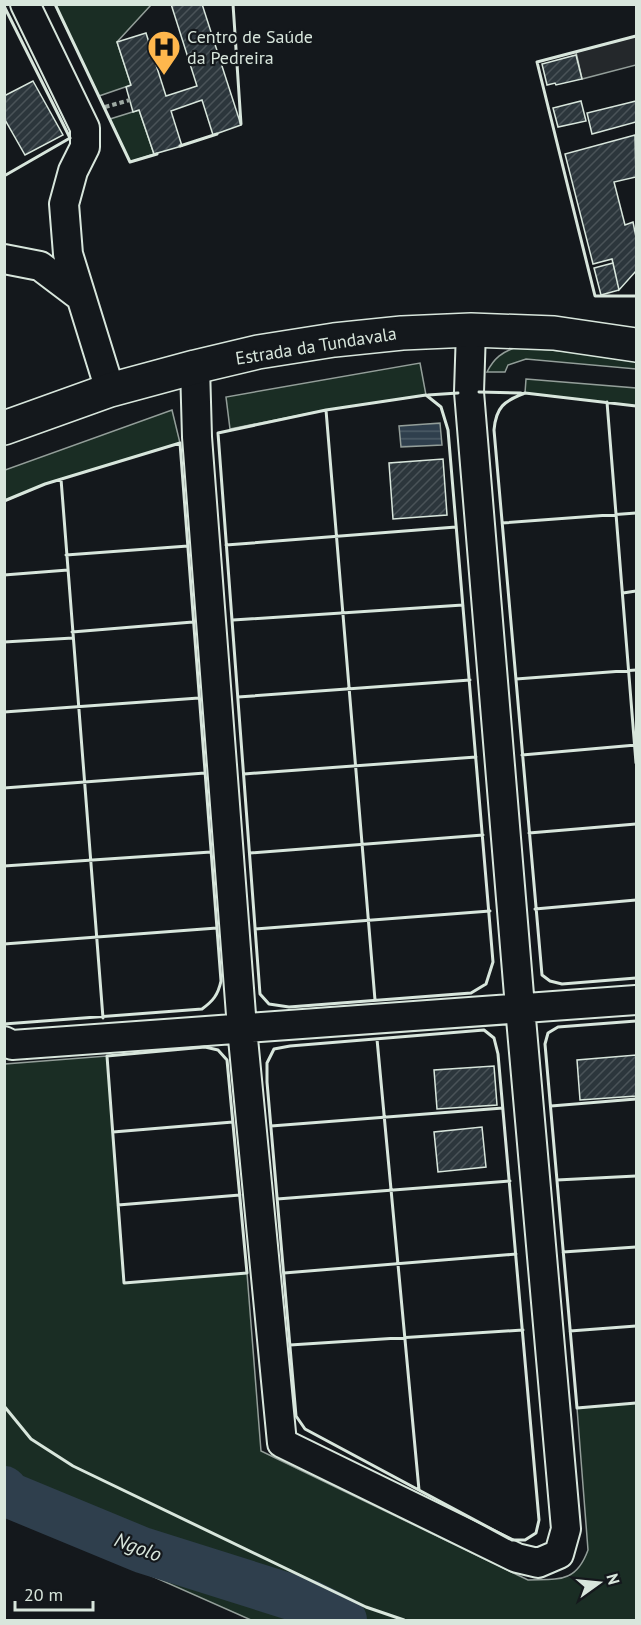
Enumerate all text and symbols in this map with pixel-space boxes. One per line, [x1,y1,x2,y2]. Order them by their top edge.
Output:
place label: Centro de Saúde da Pedreira [187,25,313,69]
hospital icon: Centro de Saúde da Pedreira [146,29,182,76]
street label: Estrada da Tundavala [234,321,398,370]
water label: Ngolo [111,1527,165,1567]
north arrow [569,1553,629,1613]
text: N [602,1571,625,1587]
scale bar [15,1574,93,1612]
text: 20 m [24,1583,63,1606]

